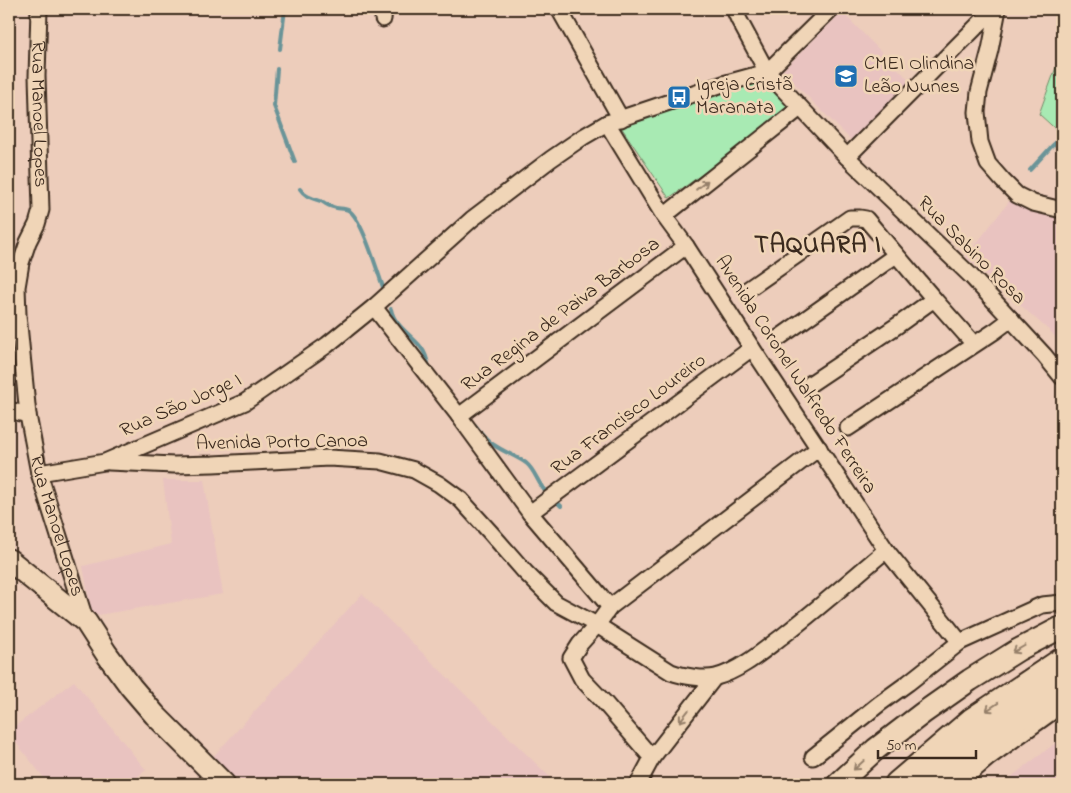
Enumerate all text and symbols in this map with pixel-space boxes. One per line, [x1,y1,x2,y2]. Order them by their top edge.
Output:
street label: Rua Manoel Lopes [22,40,55,188]
place label: CMEI Olindina Leão Nunes [864,50,974,102]
school or university icon: CMEI Olindina Leão Nunes [833,63,859,89]
place label: Igreja Cristã Maranata [696,71,792,123]
bus stop icon: Igreja Cristã Maranata [666,84,692,110]
one-way arrow [695,180,708,191]
street label: Rua Sabino Rosa [910,190,1032,312]
district label: TAQUARA I [754,228,882,264]
street label: Rua Regina de Paiva Barbosa [455,230,667,400]
street label: Avenida Coronel Walfredo Ferreira [707,250,883,500]
street label: Rua Francisco Loureiro [545,347,713,483]
street label: Rua São Jorge I [115,366,247,447]
street label: Avenida Porto Canoa [196,427,368,459]
street label: Rua Manoel Lopes [21,452,92,600]
one-way arrow [1013,645,1027,655]
one-way arrow [986,703,1000,713]
one-way arrow [679,710,690,723]
scale bar [878,728,976,760]
text: 50 m [886,735,917,757]
one-way arrow [853,759,866,770]

